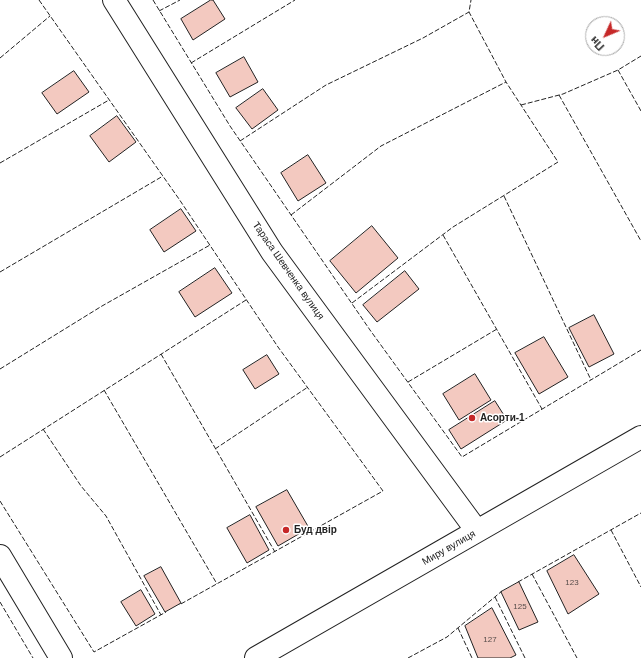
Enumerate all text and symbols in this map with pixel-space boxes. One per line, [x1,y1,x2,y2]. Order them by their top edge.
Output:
north arrow [585,16,625,56]
text: Пн [588,34,606,53]
street label: Тараса Шевченка вулиця [250,220,326,322]
place label: Асорти-1 [480,412,525,424]
marker: Асорти-1 [467,413,477,423]
place label: Буд двір [294,524,337,536]
marker: Буд двір [281,525,291,535]
street label: Миру вулиця [420,528,478,568]
house number: 123 [565,578,579,588]
house number: 125 [513,602,527,612]
house number: 127 [483,635,497,645]

